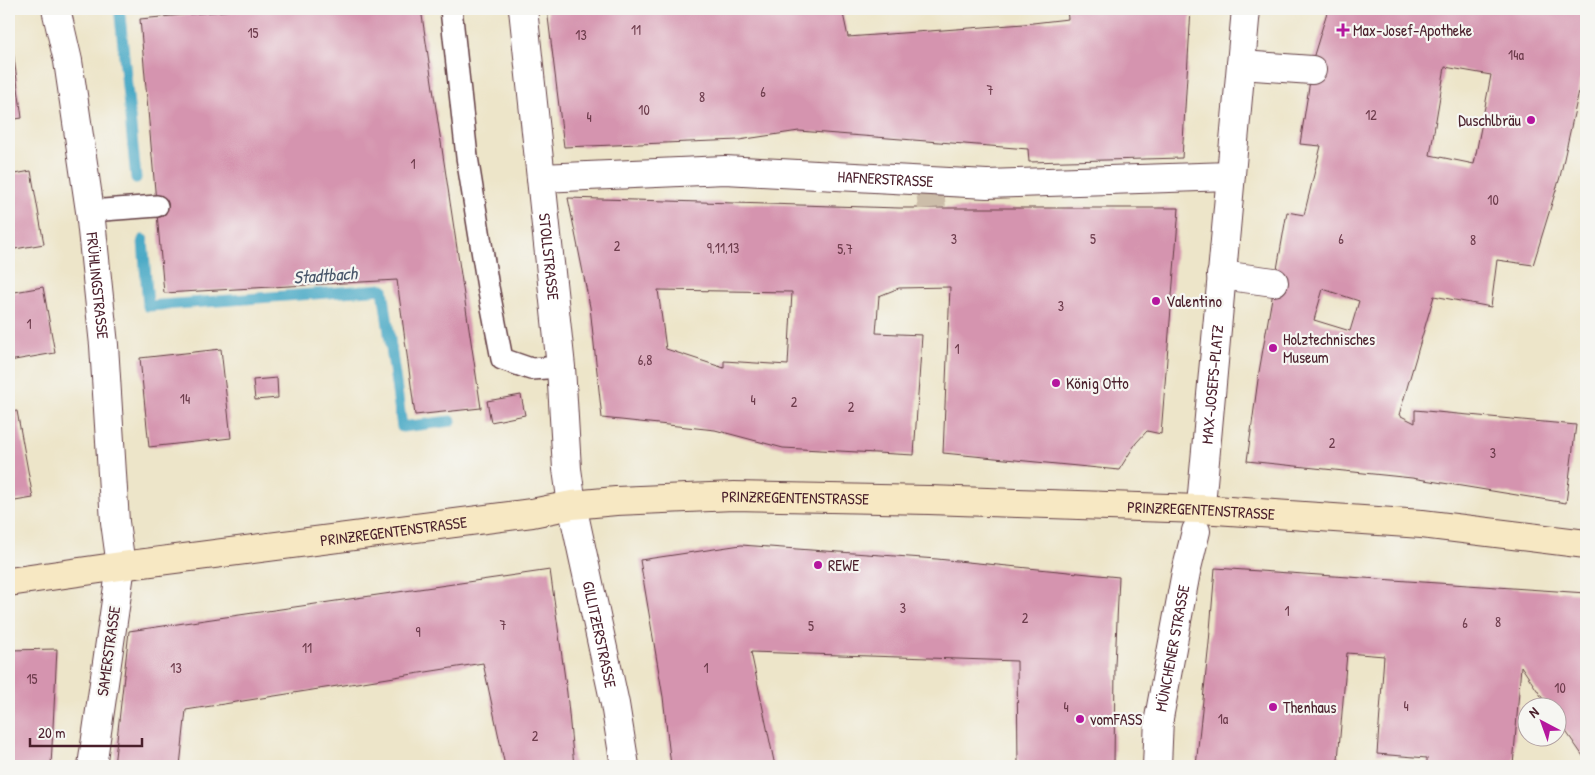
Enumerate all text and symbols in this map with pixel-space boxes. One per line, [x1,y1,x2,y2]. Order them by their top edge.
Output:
place label: Max-Josef-Apotheke [1353,19,1473,41]
house number: 11 [631,20,641,39]
house number: 15 [247,23,259,42]
marker: Max-Josef-Apotheke [1337,24,1349,36]
house number: 13 [575,25,587,44]
house number: 14a [1508,45,1524,64]
house number: 7 [987,80,994,99]
house number: 6 [760,82,766,101]
house number: 8 [699,87,705,106]
house number: 10 [638,100,650,119]
house number: 12 [1365,105,1377,124]
house number: 4 [586,107,592,126]
place label: Duschlbräu [1458,109,1522,131]
marker: Duschlbräu [1525,114,1537,126]
house number: 1 [410,154,416,173]
street label: HAFNERSTRASSE [837,165,934,192]
house number: 10 [1487,190,1499,209]
street label: STOLLSTRASSE [534,212,565,301]
house number: 3 [951,229,957,248]
house number: 5 [1090,229,1096,248]
house number: 6 [1338,229,1344,248]
street label: FRÜHLINGSTRASSE [81,230,114,340]
house number: 8 [1470,230,1476,249]
house number: 2 [614,236,621,255]
house number: 9,11,13 [707,238,739,257]
house number: 5,7 [837,239,853,258]
water label: Stadtbach [292,260,359,290]
place label: Valentino [1166,290,1222,312]
marker: Valentino [1150,295,1162,307]
house number: 3 [1058,296,1064,315]
house number: 1 [26,314,32,333]
street label: MAX-JOSEFS-PLATZ [1196,324,1228,445]
place label: Holztechnisches Museum [1283,328,1375,368]
house number: 1 [954,339,960,358]
marker: Holztechnisches Museum [1267,342,1279,354]
house number: 6,8 [638,350,652,369]
place label: König Otto [1066,372,1129,394]
marker: König Otto [1050,377,1062,389]
house number: 14 [180,389,190,408]
house number: 4 [750,390,756,409]
house number: 2 [791,392,798,411]
house number: 2 [848,397,855,416]
house number: 2 [1329,433,1336,452]
house number: 3 [1490,443,1496,462]
street label: PRINZREGENTENSTRASSE [721,485,869,510]
street label: PRINZREGENTENSTRASSE [1127,496,1276,525]
street label: PRINZREGENTENSTRASSE [319,510,468,551]
place label: REWE [828,554,859,576]
marker: REWE [812,559,824,571]
street label: GILLITZERSTRASSE [578,579,622,690]
street label: MÜNCHENER STRASSE [1149,583,1194,713]
house number: 3 [900,598,906,617]
house number: 1 [1284,601,1290,620]
street label: SAMERSTRASSE [91,605,125,697]
house number: 2 [1022,608,1029,627]
house number: 8 [1495,612,1501,631]
house number: 6 [1462,613,1468,632]
house number: 7 [500,615,507,634]
house number: 5 [808,616,814,635]
house number: 9 [415,622,421,641]
house number: 11 [302,638,312,657]
house number: 13 [170,658,182,677]
house number: 1 [703,658,709,677]
house number: 15 [26,669,38,688]
house number: 10 [1554,678,1566,697]
place label: Thenhaus [1283,696,1336,718]
house number: 4 [1403,696,1409,715]
house number: 4 [1063,697,1069,716]
north arrow [1518,698,1568,748]
marker: Thenhaus [1267,701,1279,713]
text: N [1524,702,1543,721]
place label: vomFASS [1090,708,1143,730]
house number: 1a [1218,709,1229,728]
marker: vomFASS [1074,713,1086,725]
scale bar [30,715,142,747]
text: 20 m [38,722,65,743]
house number: 2 [532,726,539,745]

